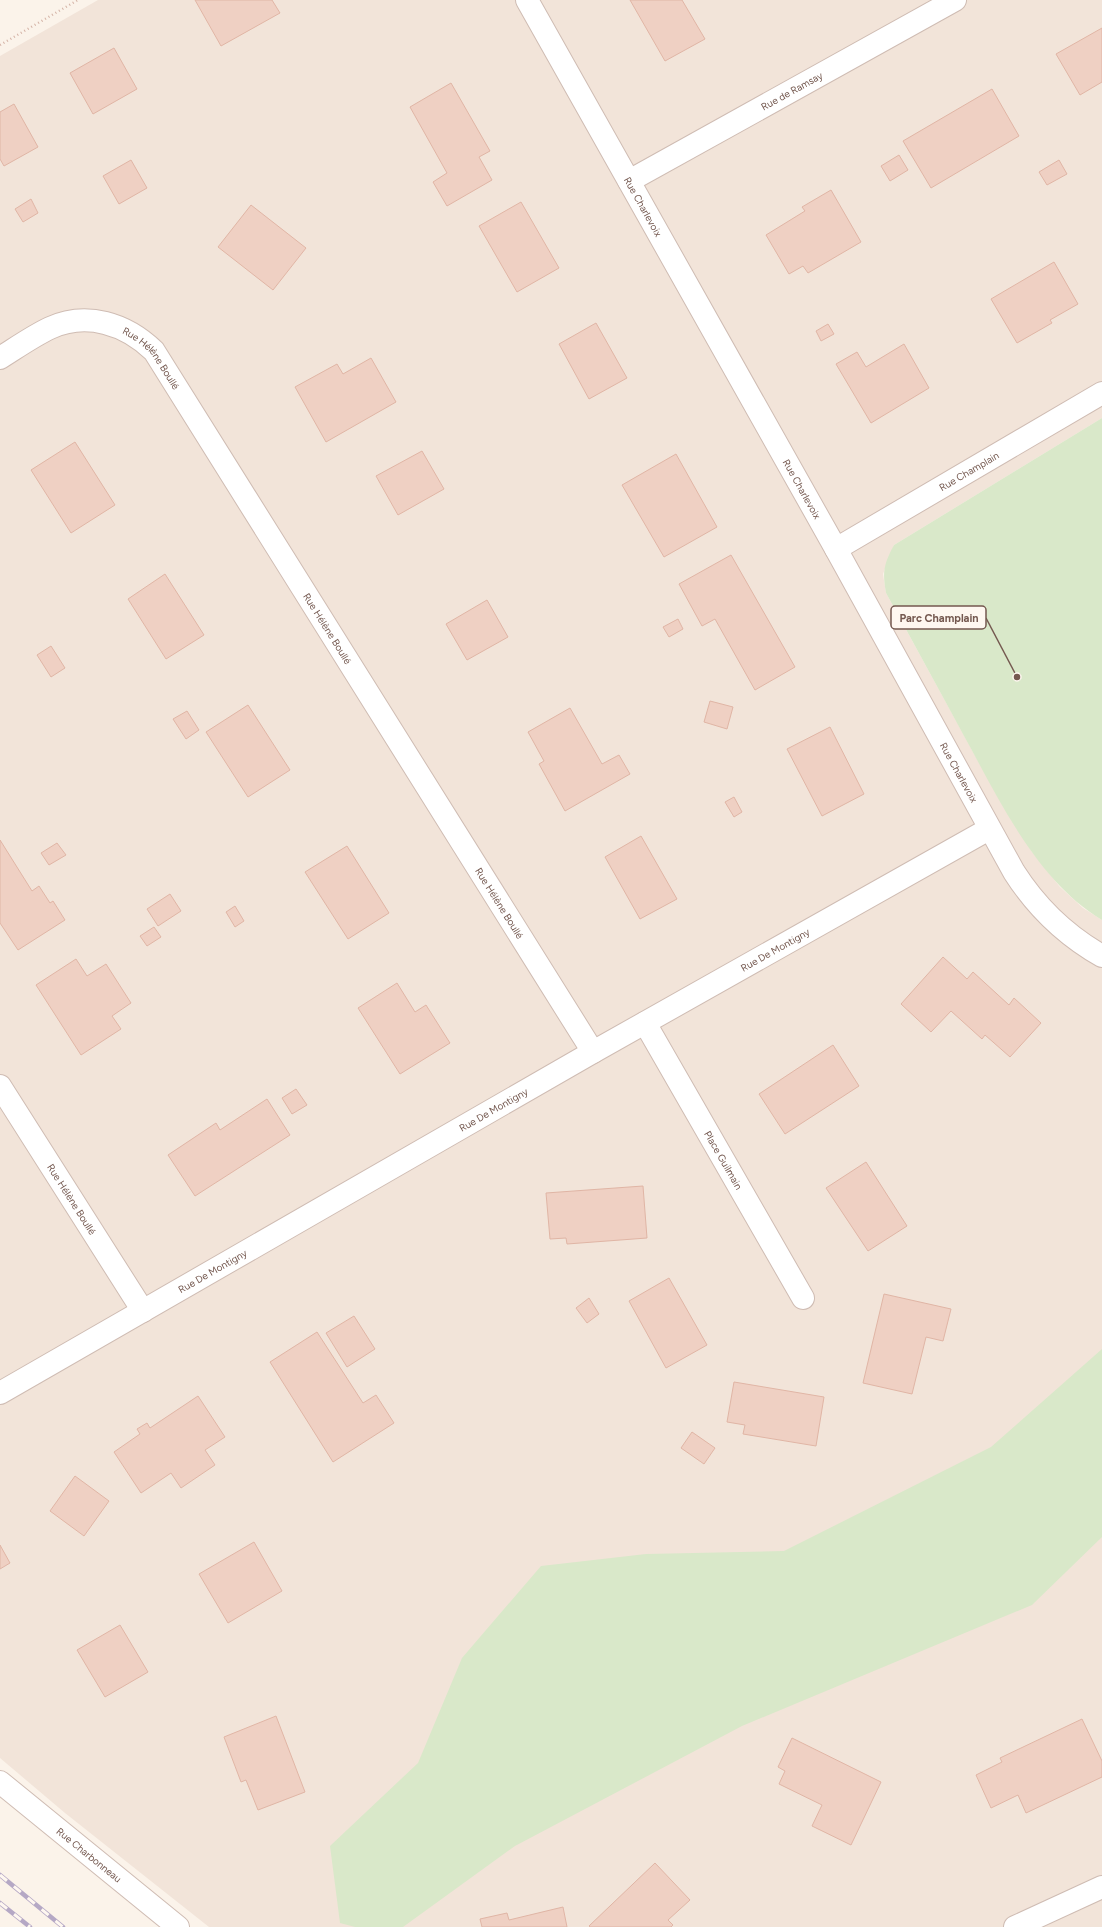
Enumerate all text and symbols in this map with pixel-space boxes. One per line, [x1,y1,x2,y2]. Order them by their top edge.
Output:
street label: Rue de Ramsay [759,68,825,113]
street label: Rue Charlevoix [621,174,665,239]
street label: Rue Hélène Boullé [121,324,183,392]
street label: Rue Champlain [936,448,1002,494]
street label: Rue Charlevoix [780,457,824,521]
street label: Rue Hélène Boullé [301,590,355,667]
callout: Parc Champlain [891,606,986,629]
text: Parc Champlain [899,612,979,625]
street label: Rue Charlevoix [937,740,981,805]
street label: Rue Hélène Boullé [473,865,527,941]
street label: Rue De Montigny [738,924,813,974]
street label: Rue De Montigny [457,1084,531,1134]
street label: Place Guilmain [702,1128,746,1192]
street label: Rue Hélène Boullé [45,1161,99,1237]
street label: Rue De Montigny [176,1246,250,1296]
street label: Rue Charbonneau [54,1824,124,1885]

